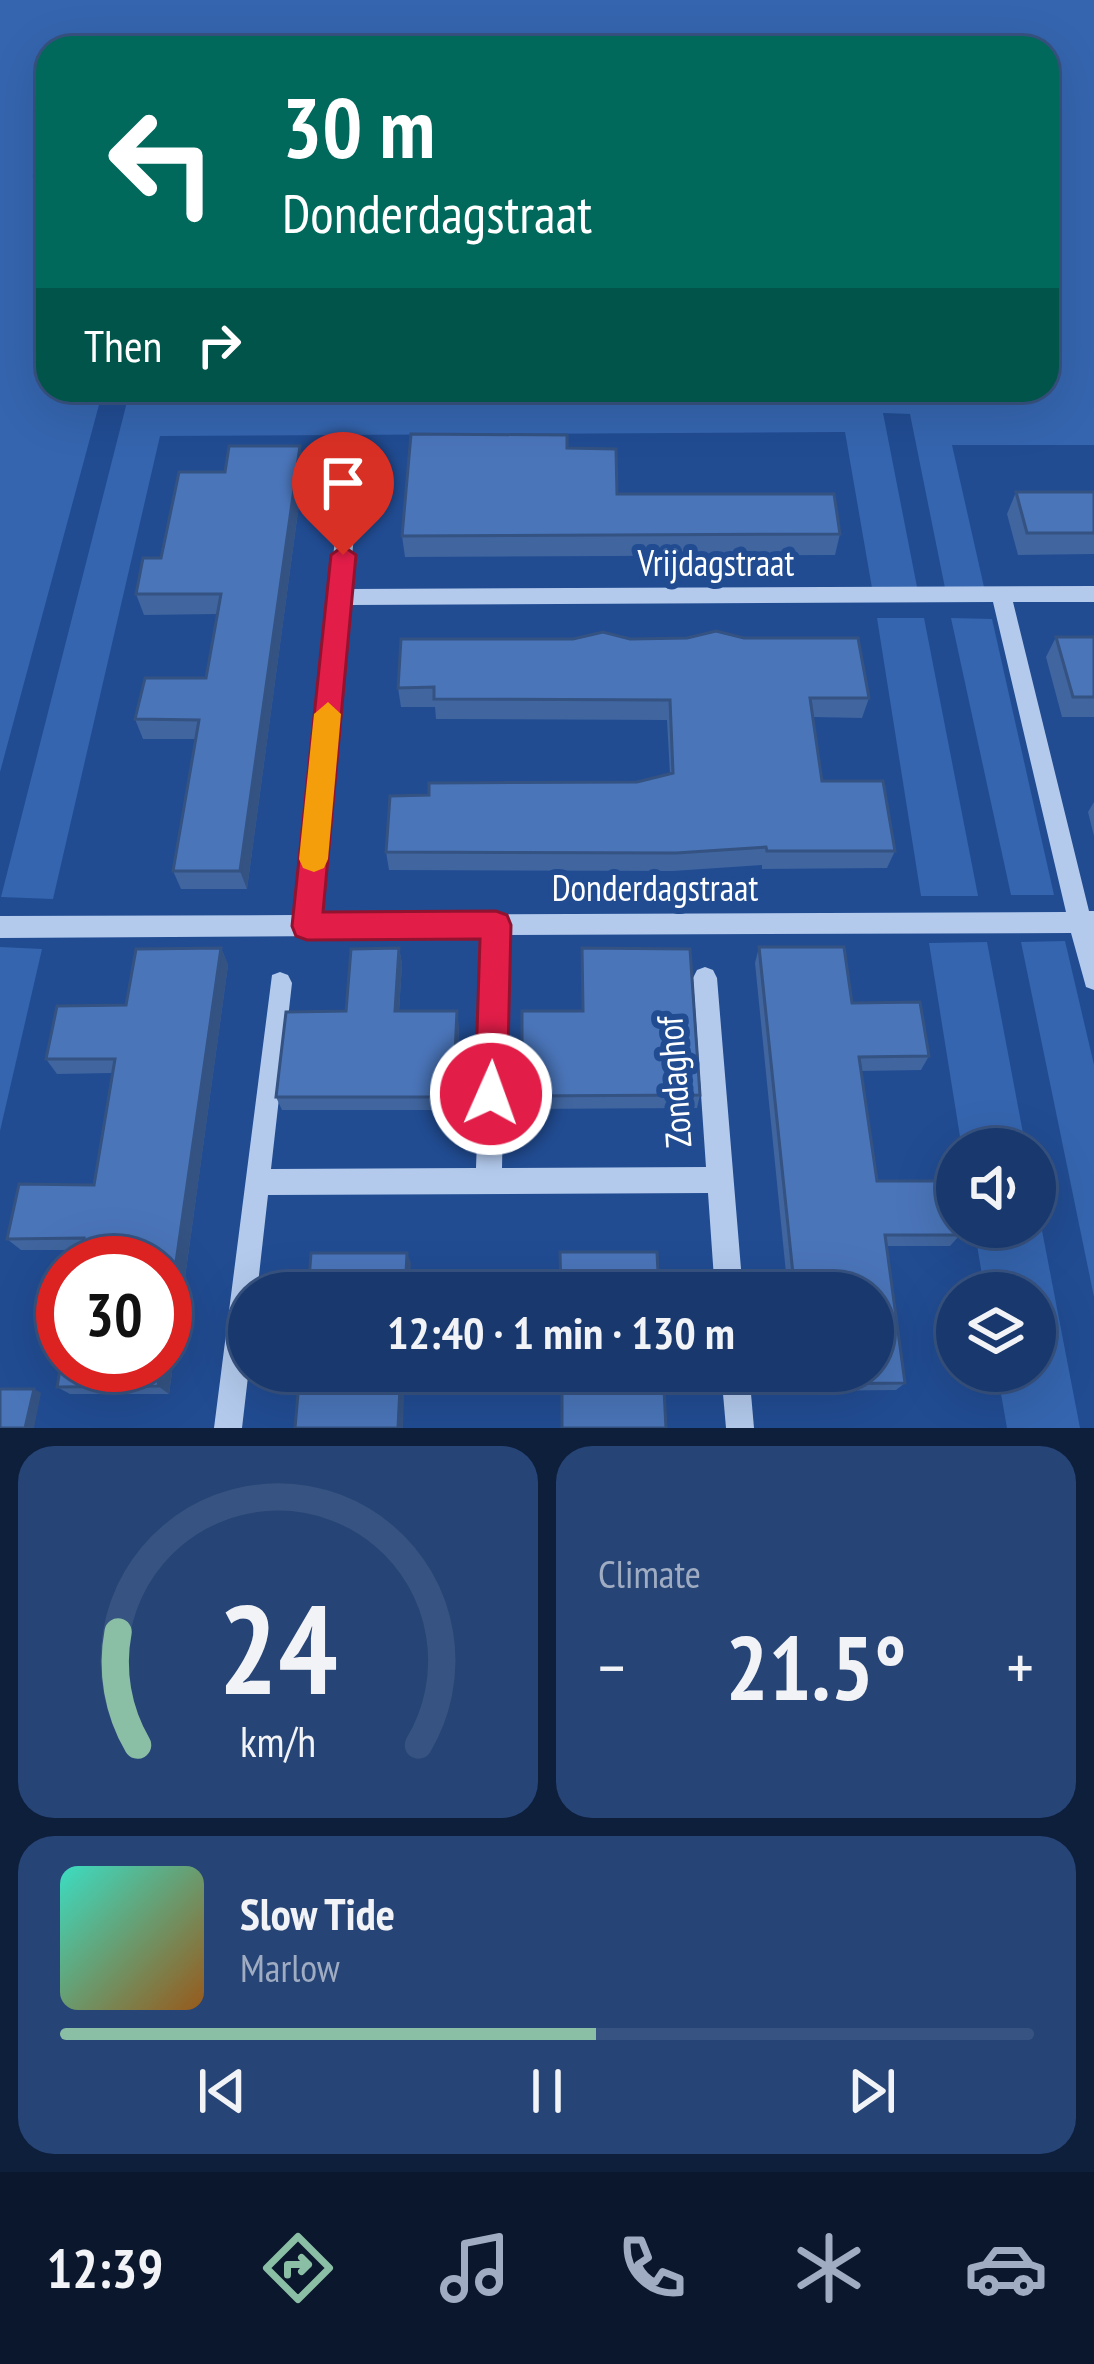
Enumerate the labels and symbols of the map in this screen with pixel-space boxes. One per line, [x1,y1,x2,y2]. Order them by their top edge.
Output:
pin [292,432,394,555]
street label: Vrijdagstraat [637,539,794,586]
street label: Donderdagstraat [552,864,758,911]
street label: Zondaghof [645,1013,702,1149]
position arrow [428,1031,554,1157]
speed limit sign: 30 [36,1236,192,1392]

